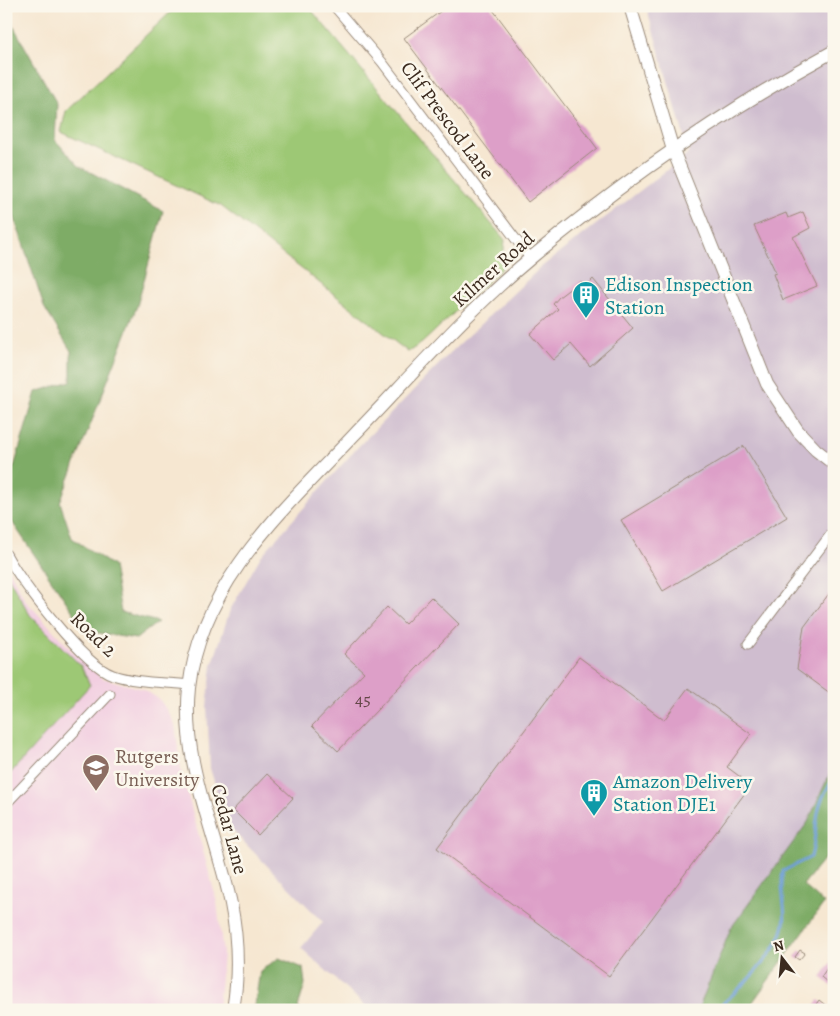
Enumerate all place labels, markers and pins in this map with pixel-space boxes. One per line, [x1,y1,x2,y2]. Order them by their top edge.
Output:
place label: Edison Inspection Station [605,271,753,321]
building icon: Edison Inspection Station [571,280,601,319]
place label: Rutgers University [115,743,200,793]
school or university icon: Rutgers University [81,753,111,792]
place label: Amazon Delivery Station DJE1 [612,768,753,818]
building icon: Amazon Delivery Station DJE1 [579,778,609,817]

